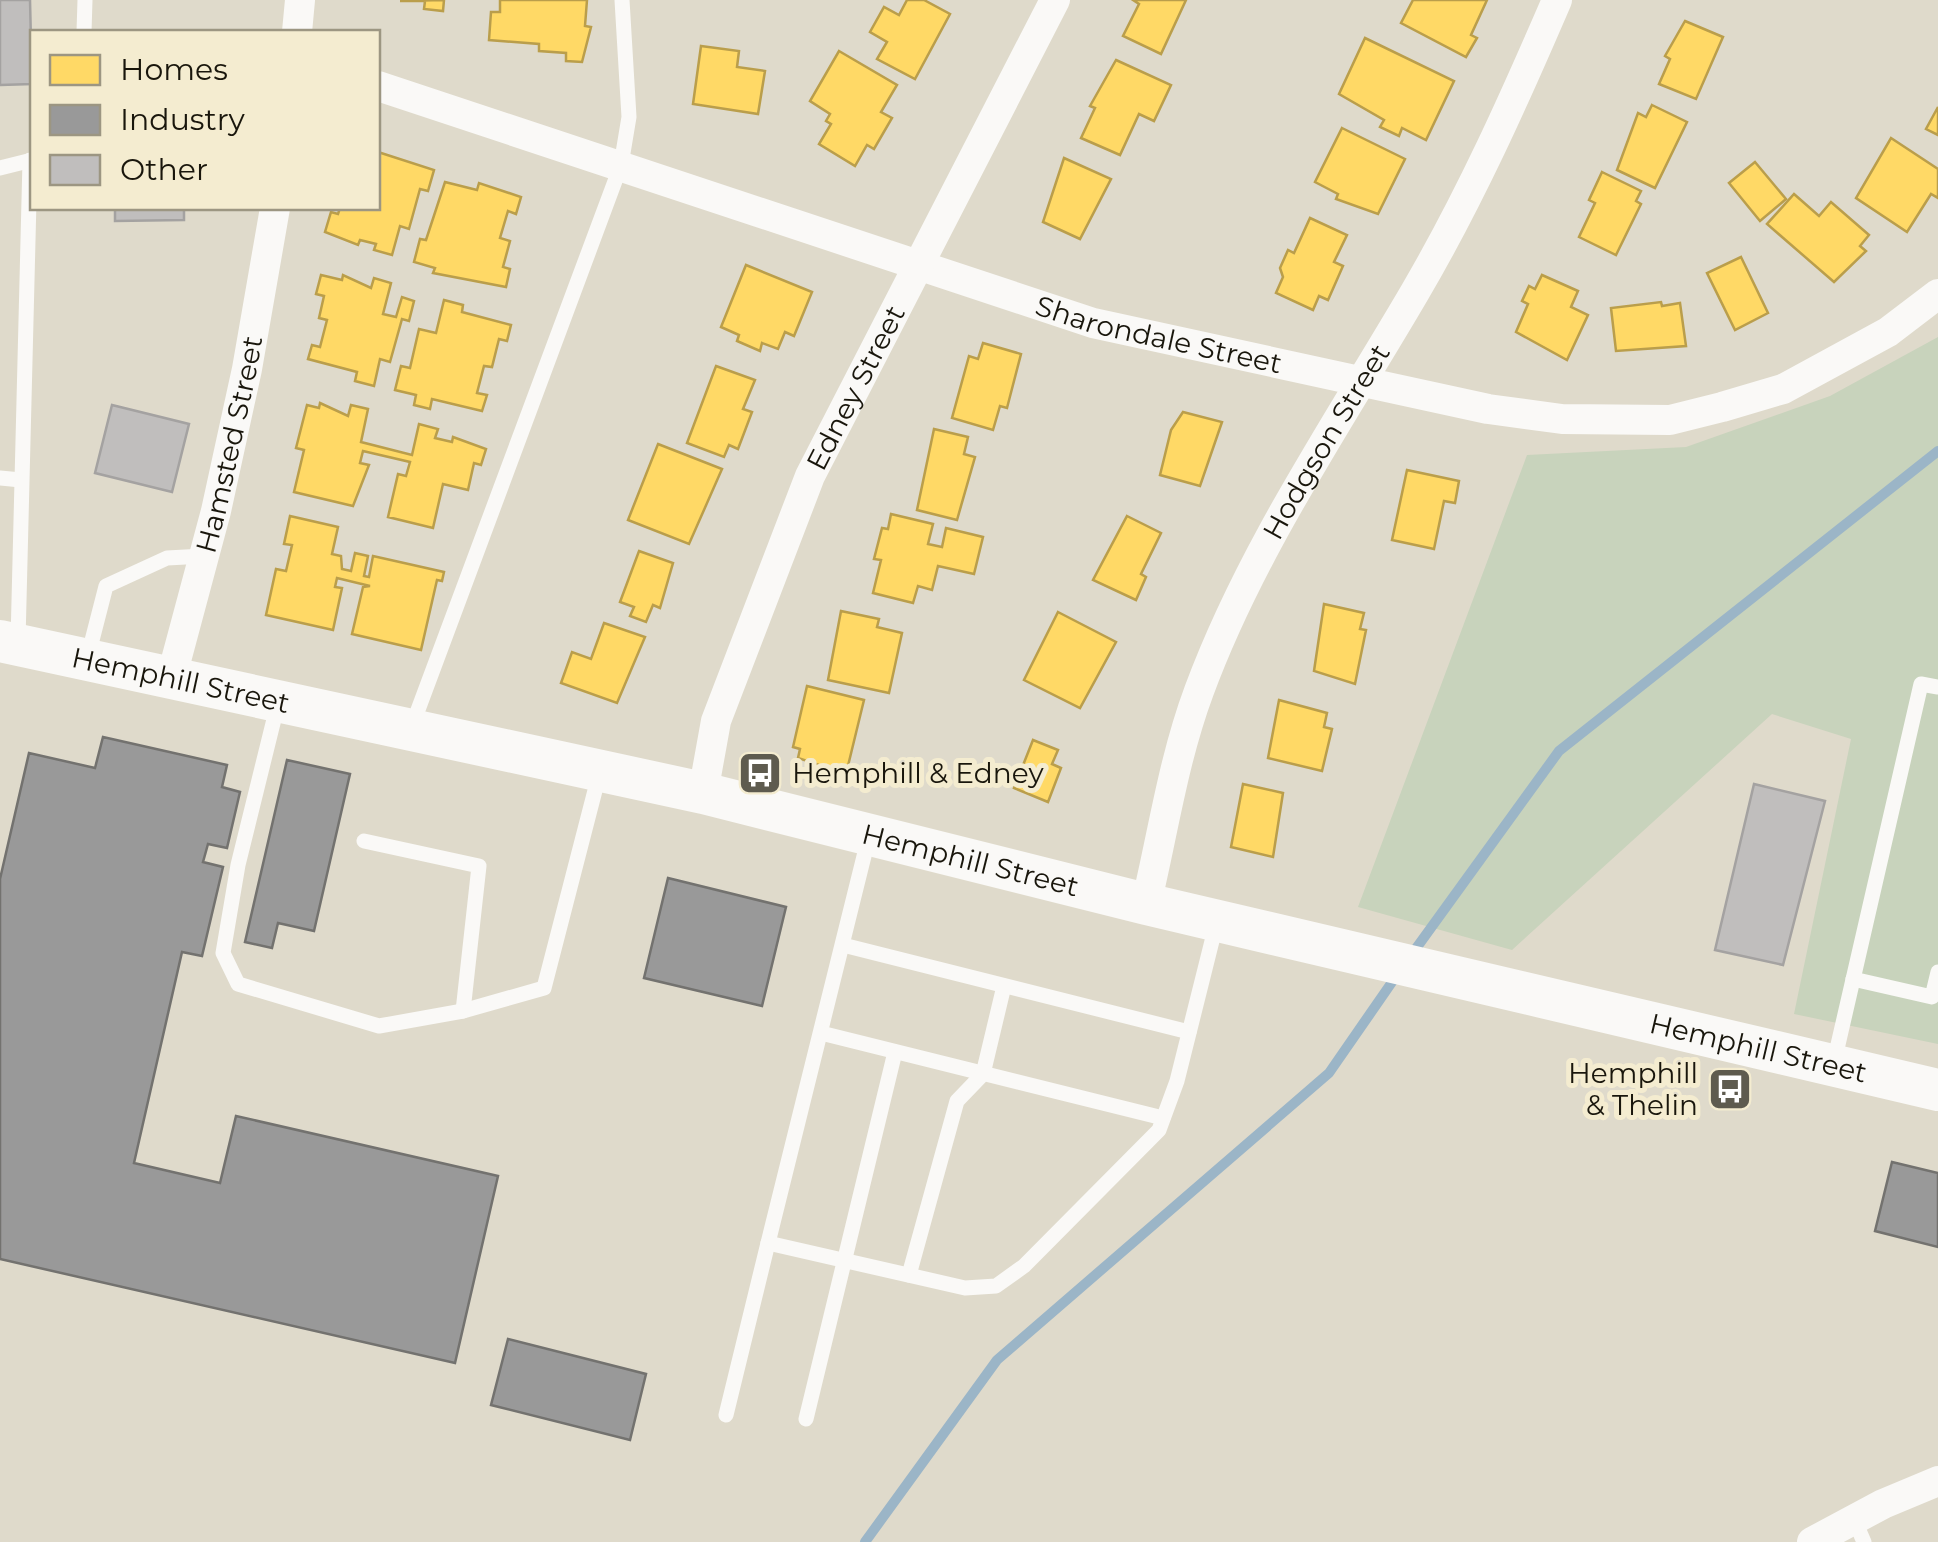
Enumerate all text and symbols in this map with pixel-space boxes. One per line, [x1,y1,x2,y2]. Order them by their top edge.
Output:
legend [30,30,380,210]
text: Homes [120,51,228,88]
text: Industry [120,101,245,138]
text: Other [120,151,208,188]
street label: Sharondale Street [1031,288,1285,381]
street label: Edney Street [799,300,912,476]
street label: Hamsted Street [189,333,269,557]
street label: Hodgson Street [1255,338,1397,545]
street label: Hemphill Street [69,640,293,720]
bus stop icon: Hemphill & Edney [737,750,783,796]
place label: Hemphill & Edney [792,756,1044,790]
street label: Hemphill Street [859,817,1082,903]
street label: Hemphill Street [1646,1006,1870,1090]
place label: Hemphill & Thelin [1568,1056,1698,1122]
bus stop icon: Hemphill & Thelin [1707,1066,1753,1112]

